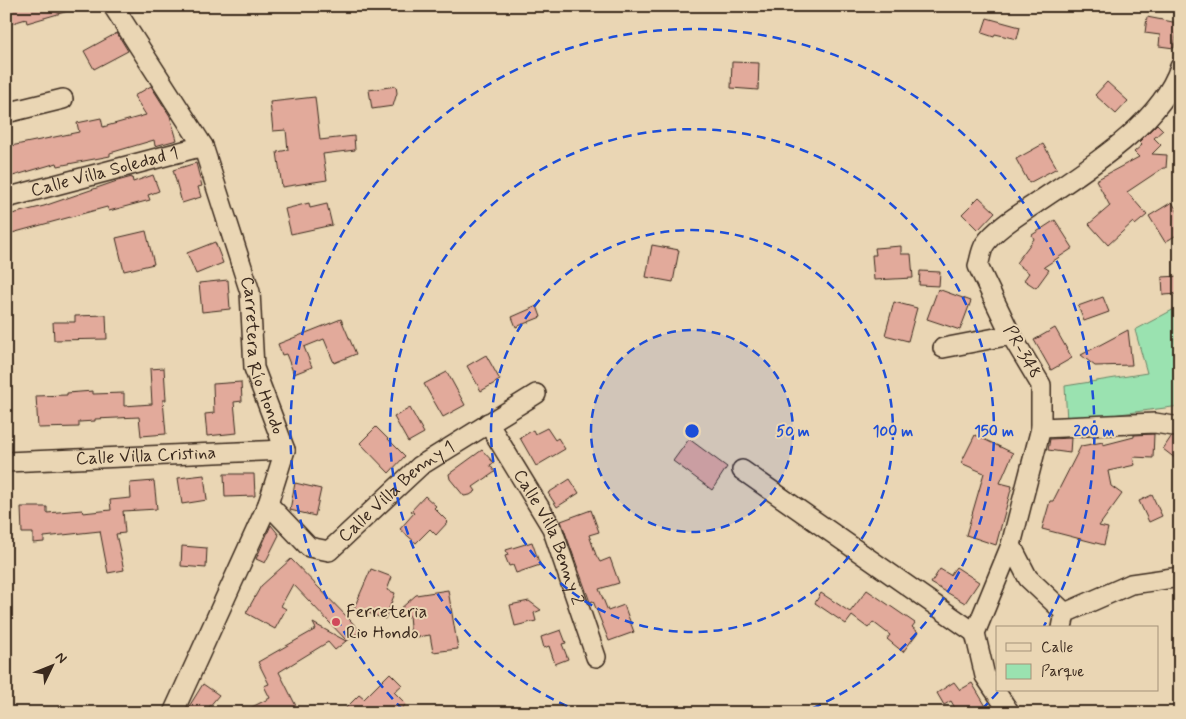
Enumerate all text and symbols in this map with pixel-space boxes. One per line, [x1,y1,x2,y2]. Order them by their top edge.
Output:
street label: Calle Villa Soledad 1 [28,141,181,203]
street label: Carretera Río Hondo [234,273,290,438]
street label: PR-348 [997,321,1047,383]
centre of rings [683,422,701,440]
text: 50 m [776,422,810,442]
text: 100 m [873,422,913,442]
text: 150 m [974,422,1014,442]
text: 200 m [1074,422,1115,442]
street label: Calle Villa Benny 1 [333,435,459,548]
street label: Calle Villa Cristina [75,441,217,471]
street label: Calle Villa Benny 2 [507,465,589,608]
place label: Ferreteria Rio Hondo [346,600,427,645]
marker: Ferreteria Rio Hondo [330,616,342,628]
legend [996,626,1158,692]
text: Calle [1041,638,1073,658]
north arrow [28,642,78,692]
text: N [51,648,71,667]
text: Parque [1041,662,1084,682]

